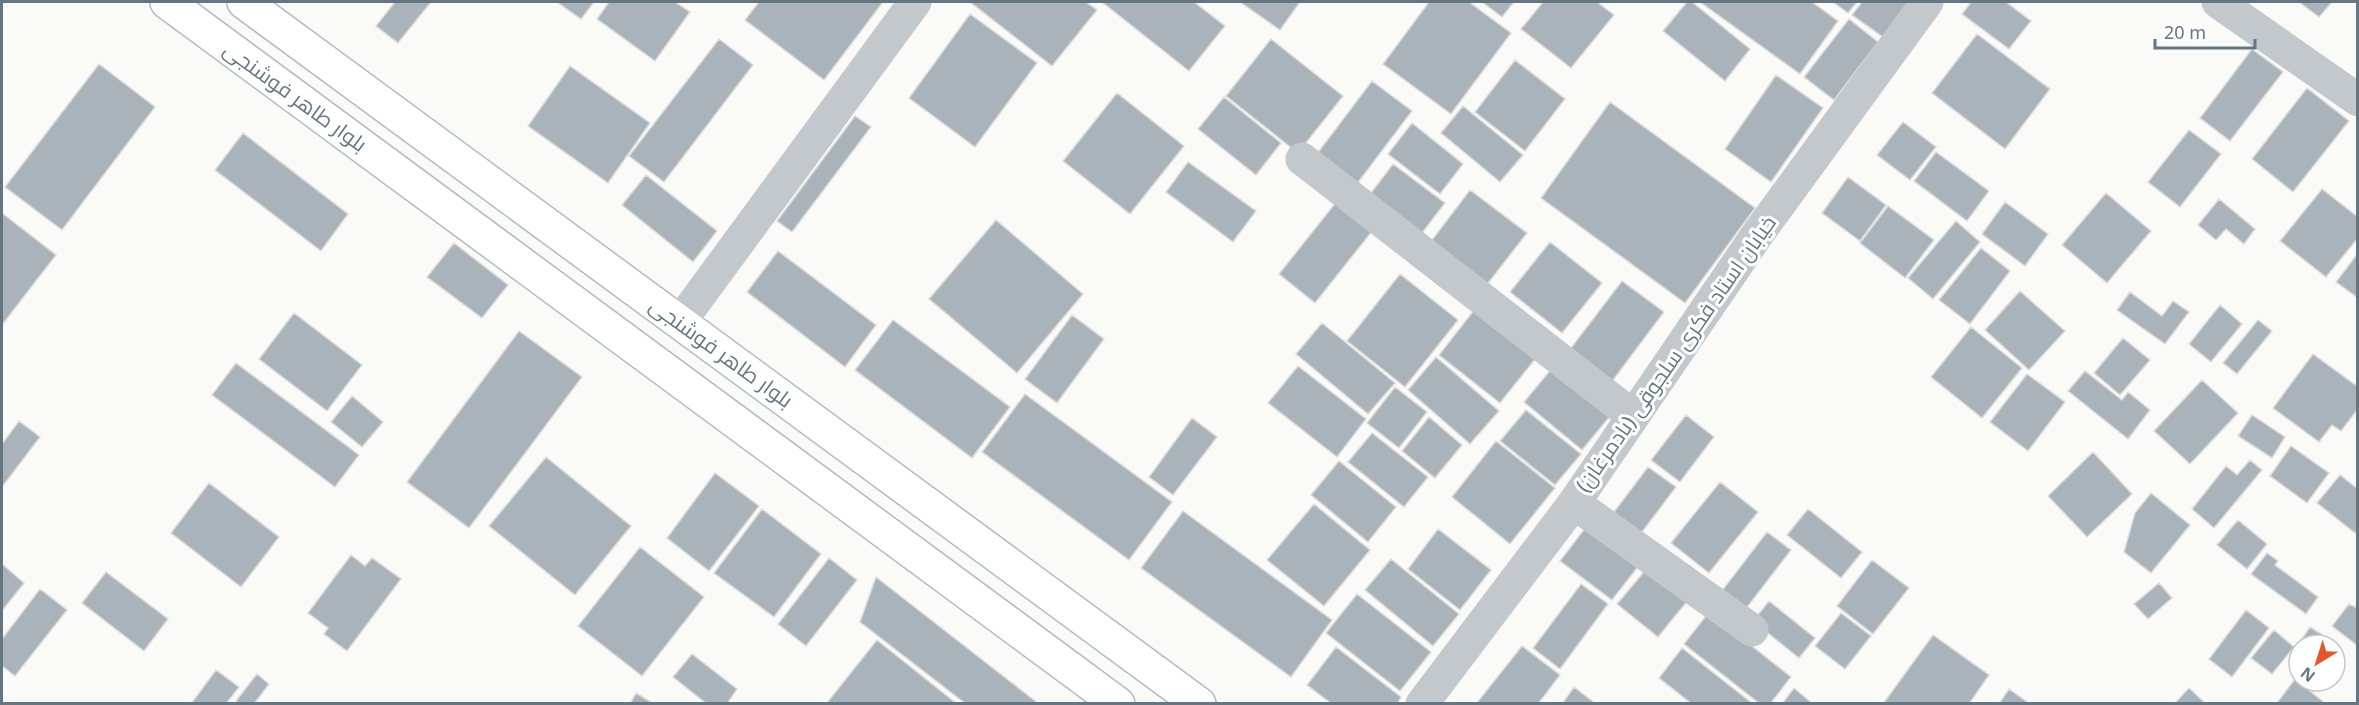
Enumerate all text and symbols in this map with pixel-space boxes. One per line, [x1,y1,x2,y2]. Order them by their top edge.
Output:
scale bar [2155,12,2256,50]
text: 20 m [2164,20,2206,44]
street label: بلوار طاهر فوشنجی [218,35,373,158]
street label: خیابان استاد فکری سلجوقی (بادمرغان) [1569,210,1782,497]
street label: بلوار طاهر فوشنجی [644,291,799,414]
north arrow [2287,633,2347,693]
text: N [2296,662,2320,687]

